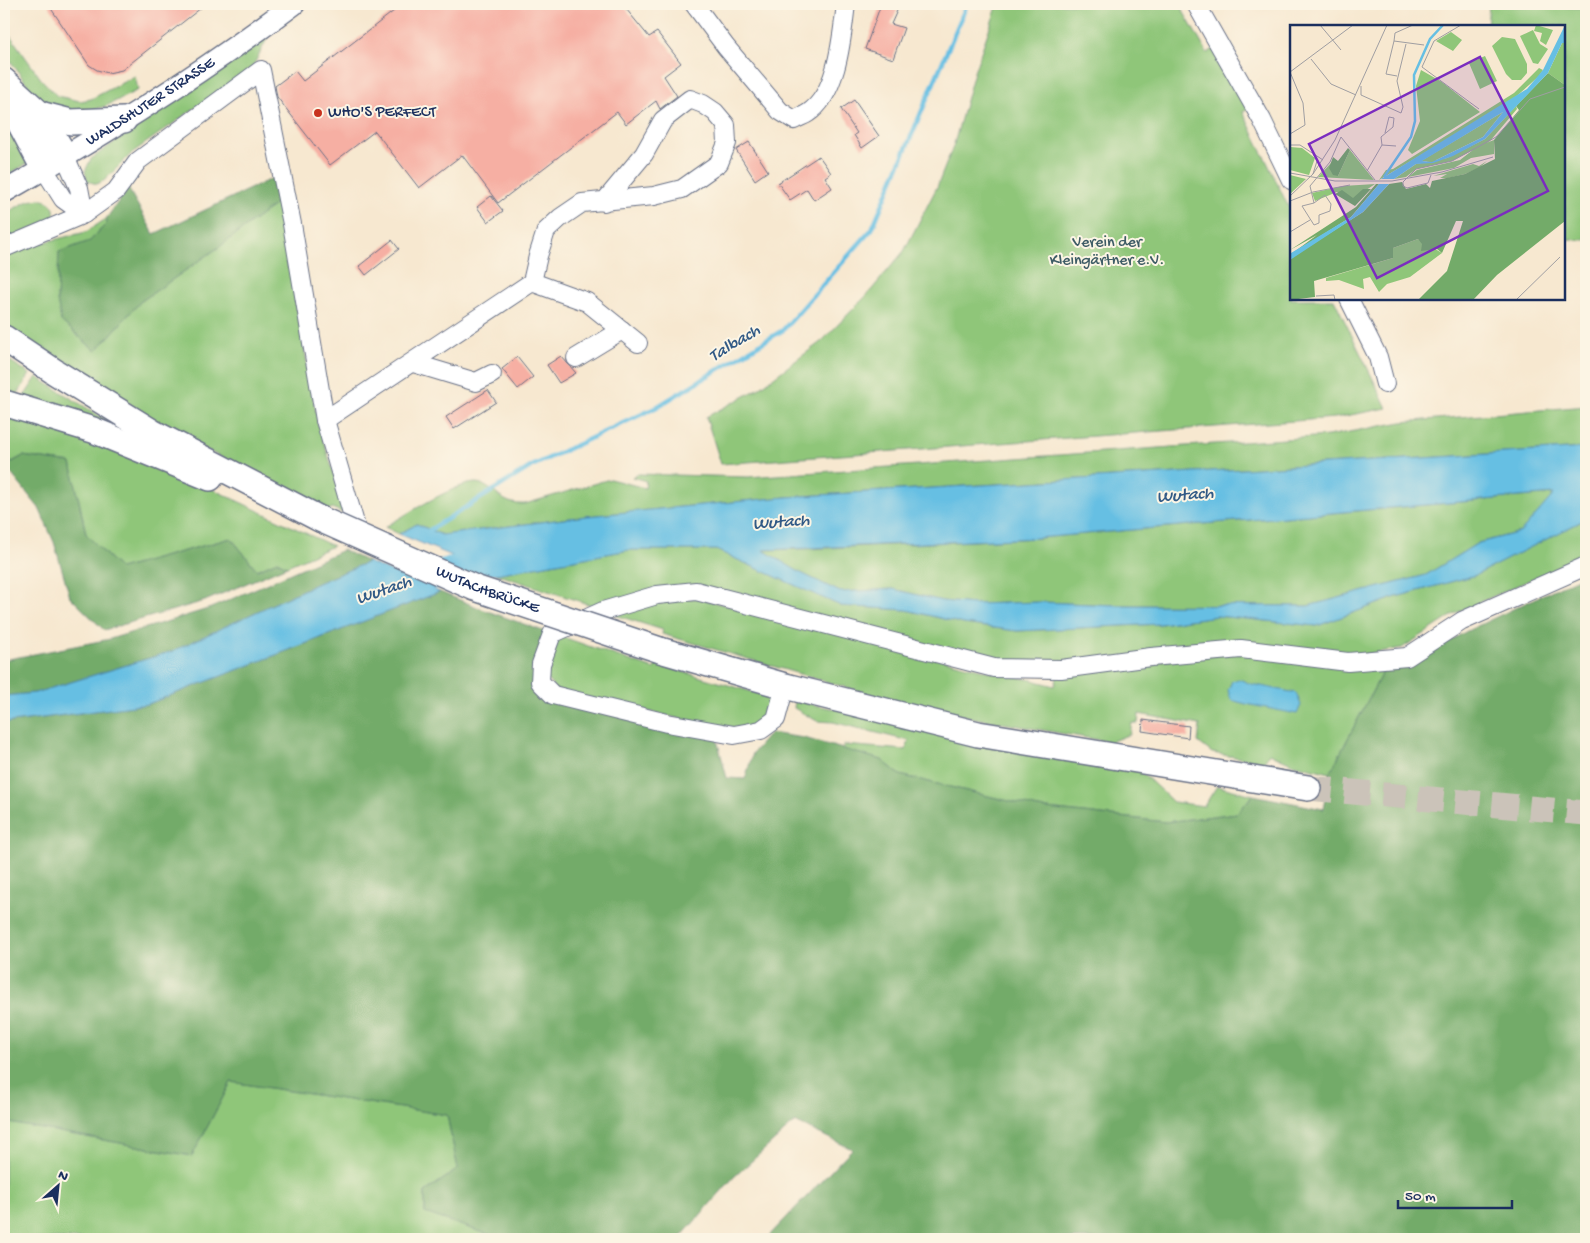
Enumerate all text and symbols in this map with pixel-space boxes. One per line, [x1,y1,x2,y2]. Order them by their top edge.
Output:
inset map [1290,25,1565,300]
street label: WALDSHUTER STRASSE [83,53,220,151]
place label: WHO'S PERFECT [328,104,437,123]
marker: WHO'S PERFECT [312,107,324,119]
park label: Verein der Kleingärtner e.V. [1050,234,1164,271]
water label: Talbach [706,320,765,367]
water label: Wutach [1156,484,1214,508]
water label: Wutach [752,511,810,535]
street label: WUTACHBRÜCKE [432,562,543,619]
water label: Wutach [354,572,415,610]
north arrow [32,1160,82,1210]
text: N [55,1167,71,1186]
scale bar [1398,1178,1511,1210]
text: 50 m [1405,1188,1436,1206]

